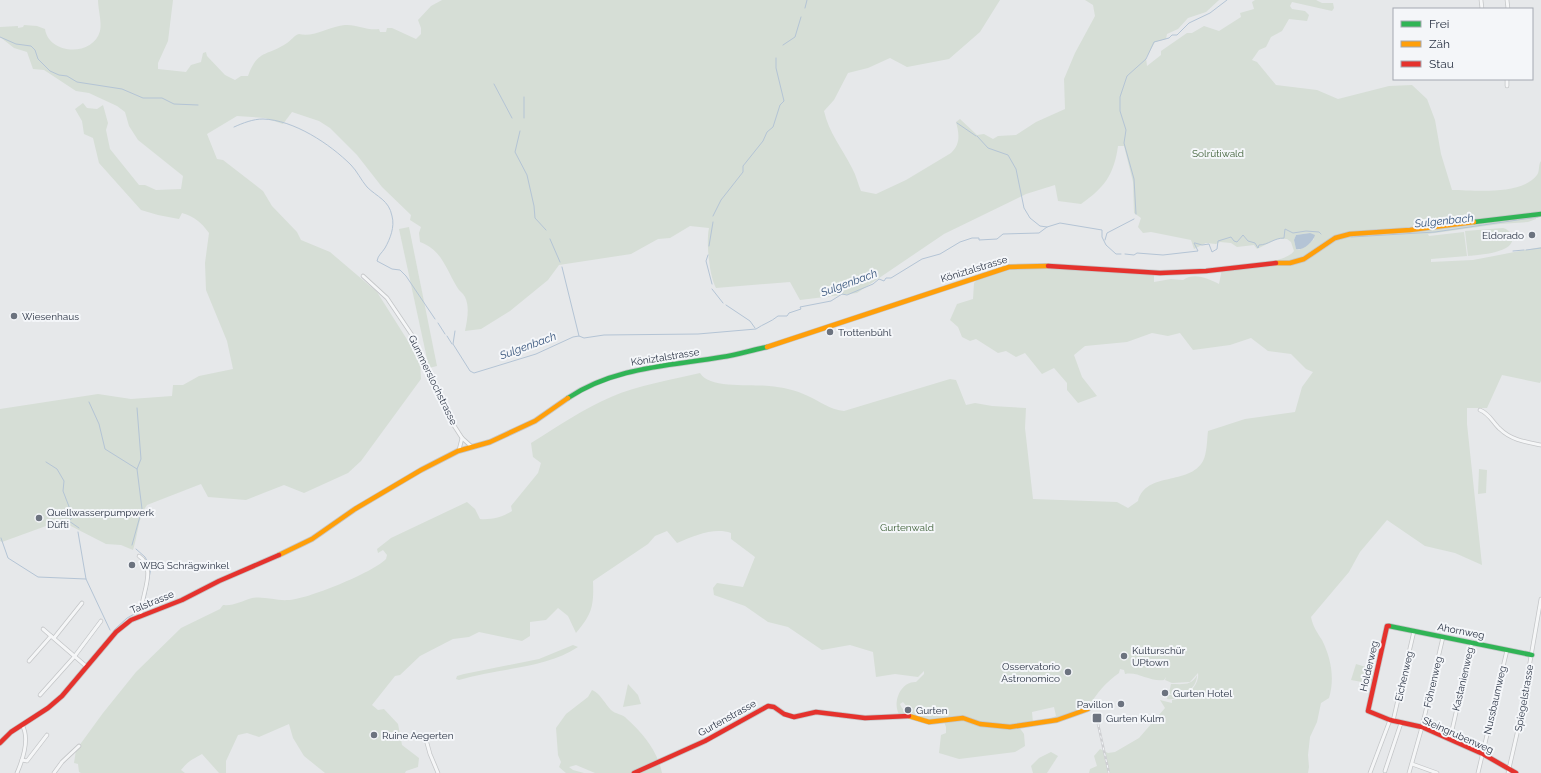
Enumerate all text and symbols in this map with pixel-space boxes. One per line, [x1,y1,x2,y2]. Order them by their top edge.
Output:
legend [1393,8,1533,80]
text: Frei [1429,17,1449,31]
text: Zäh [1429,37,1450,51]
text: Stau [1429,57,1454,71]
park label: Solrütiwald [1192,148,1244,159]
water label: Sulgenbach [1413,211,1474,231]
place label: Eldorado [1482,230,1524,241]
marker: Eldorado [1527,230,1537,240]
street label: Köniztalstrasse [939,254,1009,284]
water label: Sulgenbach [818,267,879,300]
marker: Wiesenhaus [9,311,19,321]
place label: Wiesenhaus [22,311,79,322]
marker: Trottenbühl [825,327,835,337]
place label: Trottenbühl [838,327,892,338]
water label: Sulgenbach [497,330,558,363]
street label: Gummerslochstrasse [407,333,460,427]
street label: Köniztalstrasse [630,346,700,368]
place label: Quellwasserpumpwerk Düfti [47,507,155,530]
marker: Quellwasserpumpwerk Düfti [34,513,44,523]
park label: Gurtenwald [880,522,934,533]
marker: WBG Schrägwinkel [127,560,137,570]
place label: WBG Schrägwinkel [140,560,229,571]
street label: Talstrasse [129,588,175,616]
street label: Ahornweg [1436,621,1486,641]
street label: Holderweg [1358,640,1380,692]
place label: Kulturschür UPtown [1132,645,1186,668]
street label: Kastanienweg [1450,646,1476,712]
street label: Eichenweg [1393,650,1415,702]
marker: Kulturschür UPtown [1119,651,1129,661]
street label: Föhrenweg [1422,655,1444,709]
place label: Osservatorio Astronomico [1001,661,1060,684]
street label: Spiegelstrasse [1513,664,1535,732]
street label: Nussbaumweg [1482,665,1508,735]
marker: Osservatorio Astronomico [1063,667,1073,677]
marker: Gurten Hotel [1160,688,1170,698]
place label: Gurten Hotel [1173,688,1232,699]
street label: Gurtenstrasse [696,698,758,738]
place label: Pavillon [1077,699,1113,710]
marker: Pavillon [1116,699,1126,709]
marker: Gurten [903,705,913,715]
place label: Gurten [916,705,948,716]
marker: Gurten Kulm [1091,712,1103,724]
place label: Gurten Kulm [1106,713,1164,724]
street label: Steingrubenweg [1421,714,1495,756]
marker: Ruine Aegerten [369,730,379,740]
place label: Ruine Aegerten [382,730,454,741]

